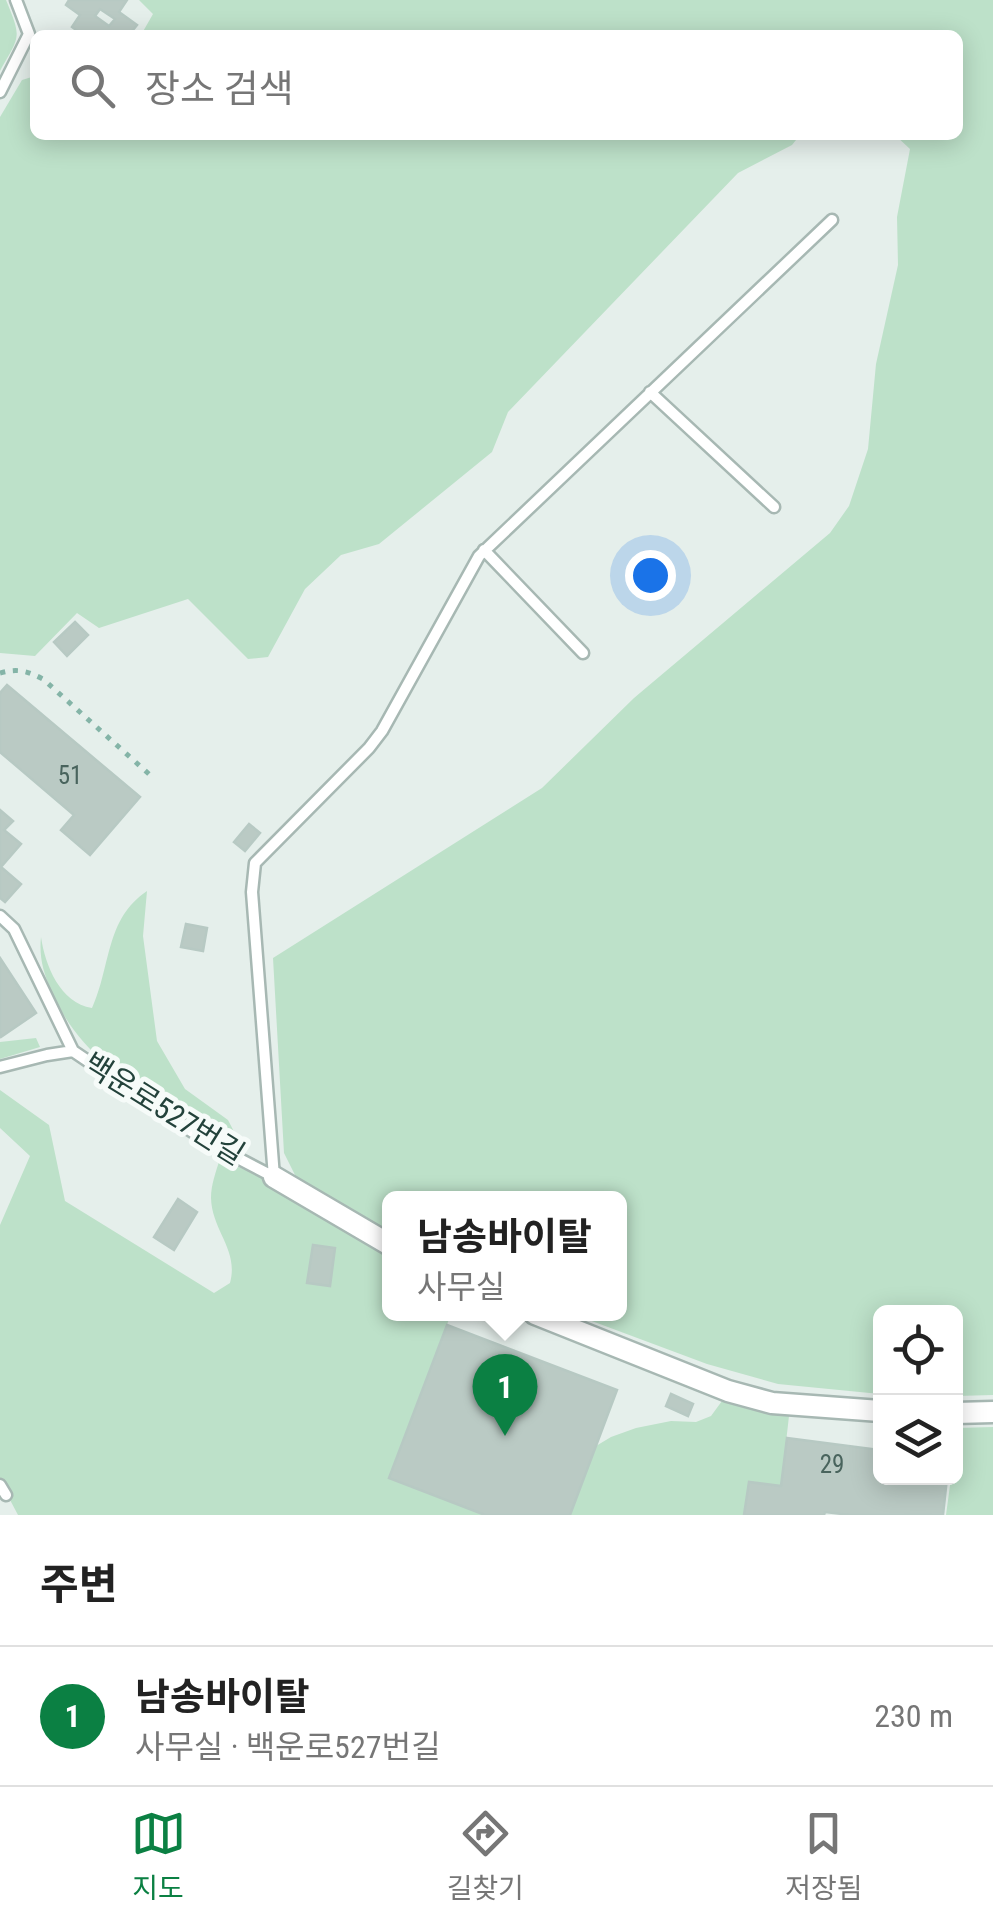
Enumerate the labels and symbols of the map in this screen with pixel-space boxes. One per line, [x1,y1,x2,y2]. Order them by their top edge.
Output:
your location [625,550,676,601]
house number: 51 [58,761,82,790]
street label: 백운로527번길 [78,1045,251,1172]
pin: 1 [472,1354,538,1436]
house number: 29 [820,1450,844,1479]

